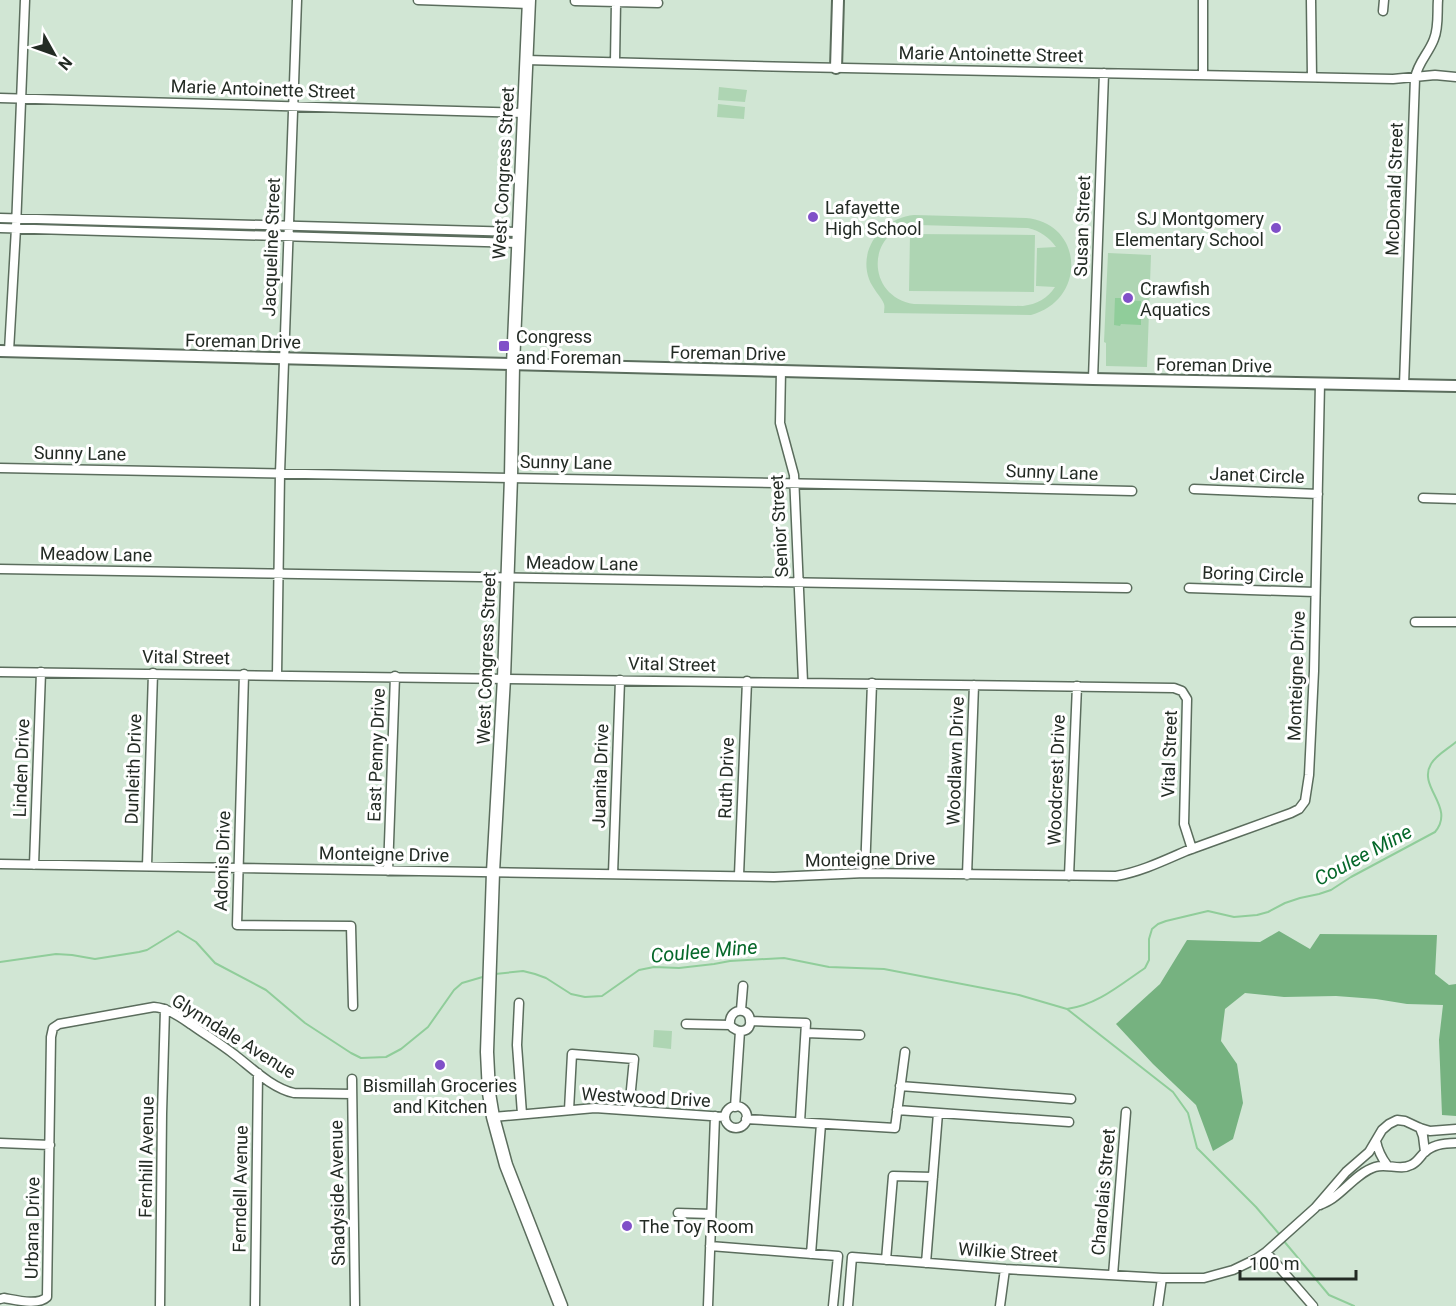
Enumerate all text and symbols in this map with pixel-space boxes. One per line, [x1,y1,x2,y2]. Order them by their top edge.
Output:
north arrow [24,24,84,84]
street label: Marie Antoinette Street [898,42,1084,66]
text: N [54,53,76,74]
street label: Marie Antoinette Street [170,75,356,103]
street label: West Congress Street [488,86,518,260]
street label: McDonald Street [1381,122,1407,256]
street label: Susan Street [1070,175,1094,277]
street label: Jacqueline Street [258,177,284,317]
place label: Lafayette High School [825,197,922,239]
place label: SJ Montgomery Elementary School [1115,208,1264,250]
marker: Lafayette High School [806,210,820,224]
marker: SJ Montgomery Elementary School [1269,221,1283,235]
place label: Crawfish Aquatics [1140,278,1211,320]
marker: Crawfish Aquatics [1121,291,1135,305]
place label: Congress and Foreman [516,326,621,368]
street label: Foreman Drive [185,329,301,353]
marker: Congress and Foreman [497,339,511,353]
street label: Foreman Drive [670,341,786,365]
street label: Foreman Drive [1156,353,1272,377]
street label: Sunny Lane [34,442,126,464]
street label: Sunny Lane [520,451,612,473]
street label: Sunny Lane [1005,460,1099,484]
street label: Janet Circle [1209,463,1305,487]
street label: Senior Street [766,474,792,578]
street label: Meadow Lane [40,543,152,565]
street label: Meadow Lane [526,552,638,574]
street label: Boring Circle [1202,562,1304,586]
street label: West Congress Street [472,571,500,745]
street label: Monteigne Drive [1283,611,1309,741]
street label: Vital Street [142,646,230,668]
street label: Vital Street [628,653,716,675]
street label: East Penny Drive [363,688,389,822]
street label: Woodlawn Drive [942,696,968,826]
street label: Vital Street [1157,710,1181,798]
street label: Dunleith Drive [121,713,145,825]
street label: Woodcrest Drive [1043,714,1069,846]
street label: Linden Drive [9,718,33,818]
street label: Juanita Drive [588,723,612,829]
street label: Ruth Drive [714,737,738,819]
street label: Adonis Drive [210,810,234,912]
water label: Coulee Mine [1310,819,1416,891]
street label: Monteigne Drive [319,842,449,866]
street label: Monteigne Drive [805,847,935,871]
water label: Coulee Mine [650,934,758,968]
street label: Glynndale Avenue [168,989,300,1083]
marker: Bismillah Groceries and Kitchen [433,1058,447,1072]
place label: Bismillah Groceries and Kitchen [363,1075,517,1117]
street label: Westwood Drive [581,1083,711,1111]
street label: Fernhill Avenue [134,1096,158,1218]
street label: Shadyside Avenue [325,1120,349,1266]
street label: Ferndell Avenue [228,1125,252,1253]
street label: Charolais Street [1087,1128,1119,1256]
street label: Urbana Drive [21,1177,43,1279]
place label: The Toy Room [639,1216,754,1237]
marker: The Toy Room [620,1219,634,1233]
street label: Wilkie Street [958,1238,1059,1266]
scale bar [1240,1243,1356,1281]
text: 100 m [1249,1253,1300,1274]

